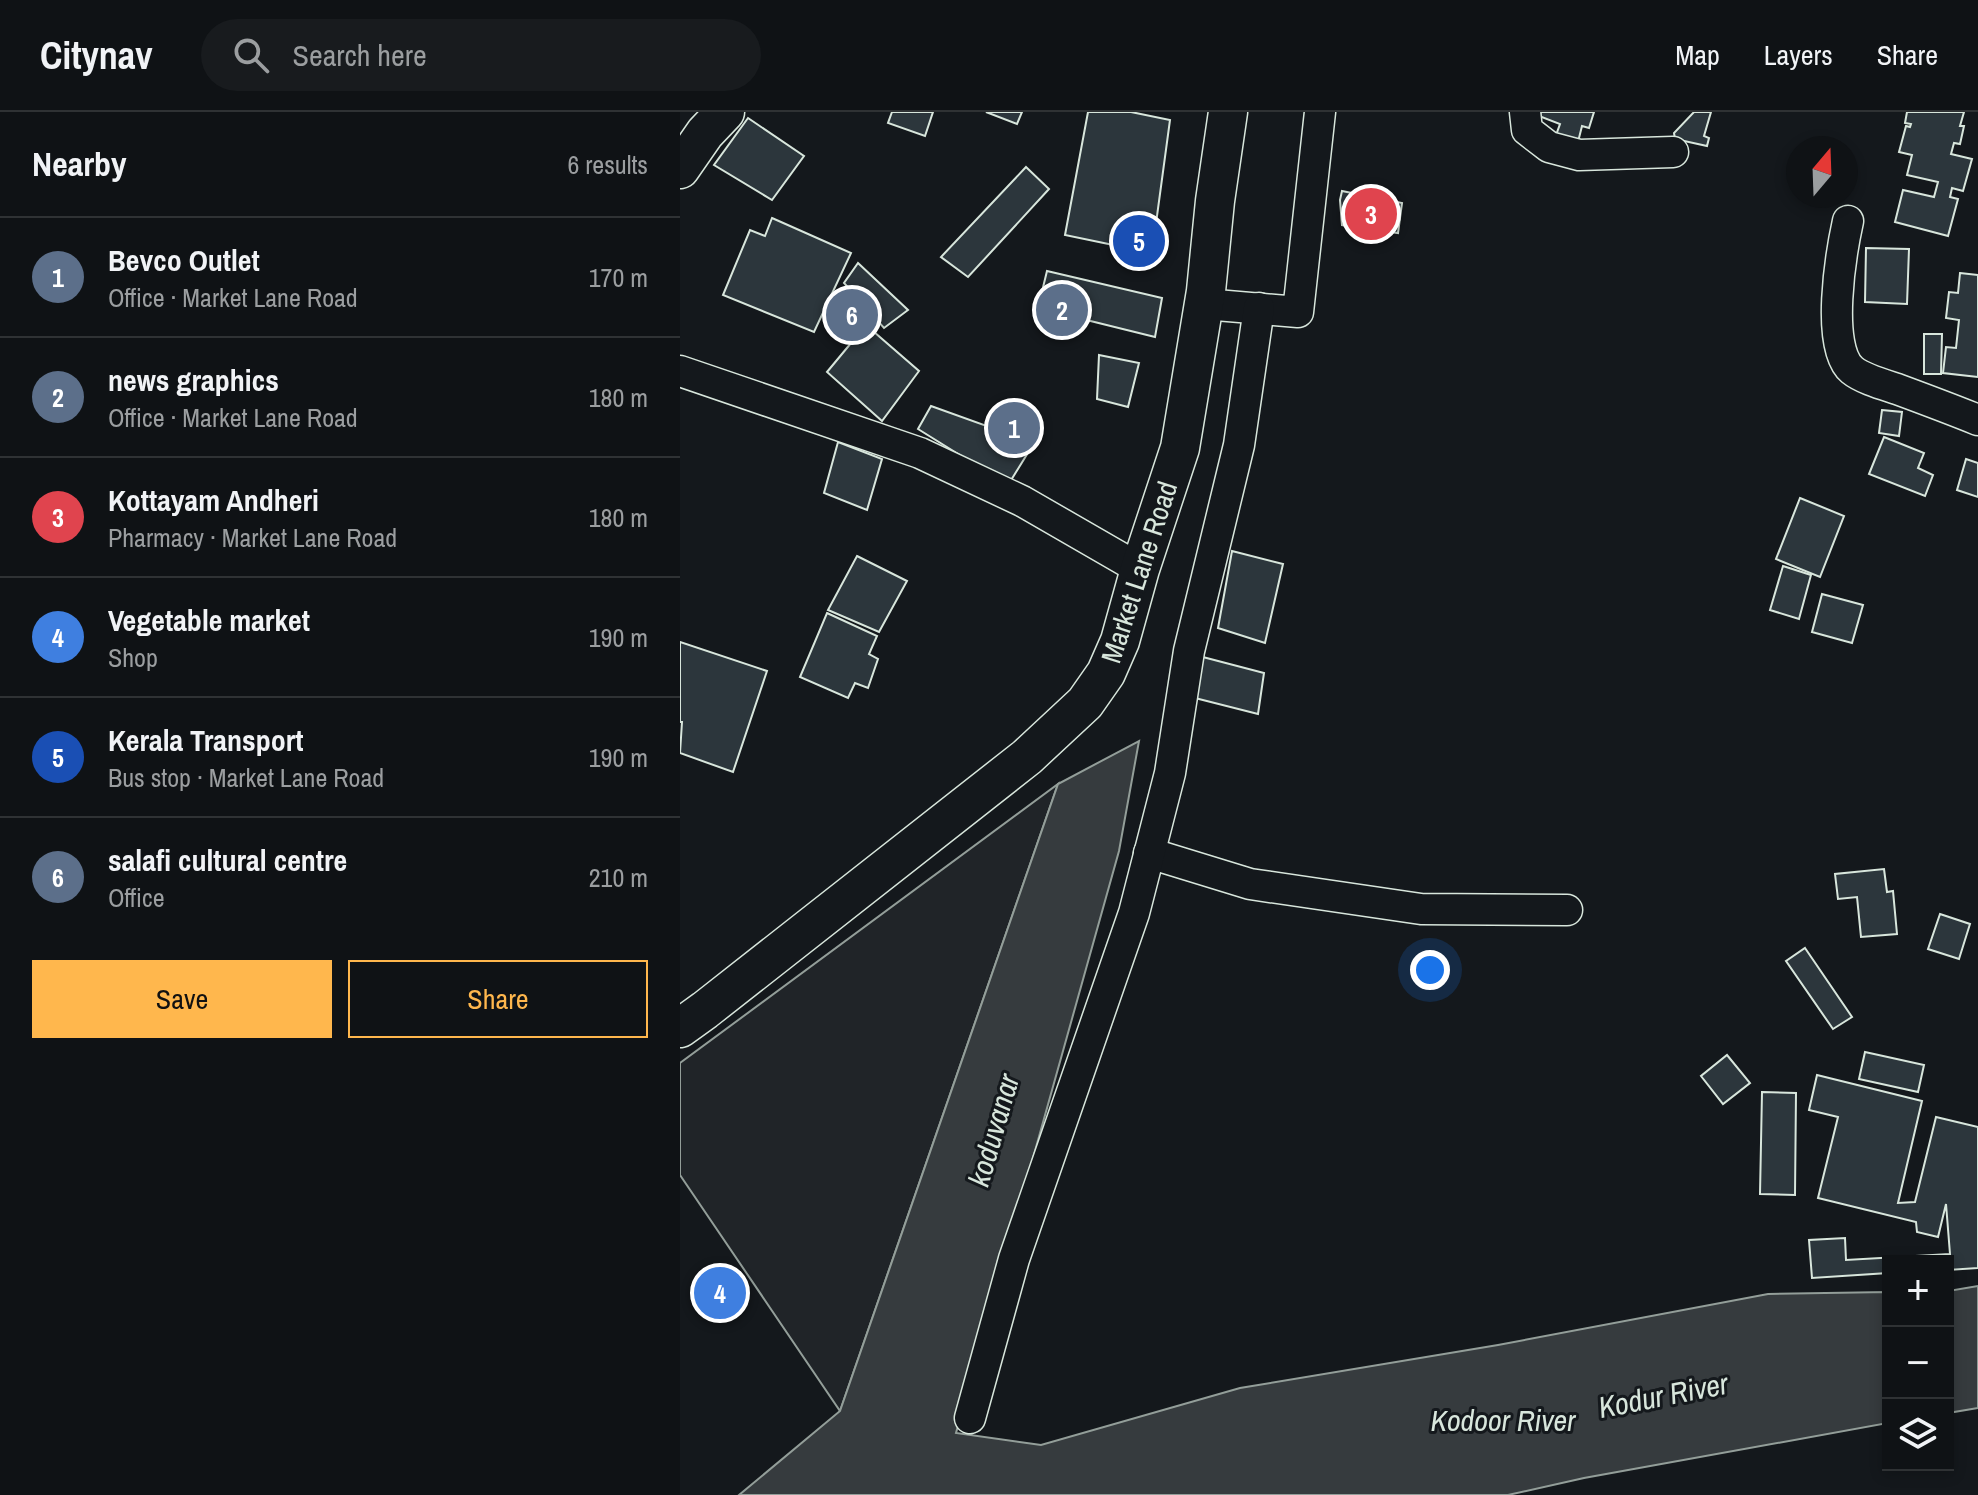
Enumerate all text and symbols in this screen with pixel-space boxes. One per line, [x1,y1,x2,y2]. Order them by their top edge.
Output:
search box [201,19,761,91]
text: Citynav [40,30,153,81]
icon: search [229,33,273,77]
text: Search here [293,35,427,75]
text: Map [1675,36,1720,74]
text: Layers [1764,36,1833,74]
text: Share [1877,36,1938,74]
north arrow [1786,136,1858,208]
text: Nearby [32,141,127,187]
text: 6 results [567,147,648,182]
pin: 3 [1345,184,1397,244]
pin: 5 [1113,211,1165,271]
text: Bevco Outlet [108,240,260,280]
text: 1 [52,260,64,295]
text: 170 m [589,260,648,295]
text: Office · Market Lane Road [108,280,358,315]
pin: 2 [1036,280,1088,340]
pin: 6 [826,285,878,345]
text: news graphics [108,360,279,400]
text: 2 [52,380,64,415]
text: 180 m [589,380,648,415]
pin: 1 [988,398,1040,458]
text: Office · Market Lane Road [108,400,358,435]
street label: Market Lane Road [1092,476,1186,668]
text: Kottayam Andheri [108,480,319,520]
text: 3 [52,500,64,535]
text: 180 m [589,500,648,535]
text: Pharmacy · Market Lane Road [108,520,397,555]
text: Vegetable market [108,600,310,640]
text: 4 [52,620,64,655]
text: 190 m [589,620,648,655]
text: Shop [108,640,158,675]
text: Kerala Transport [108,720,304,760]
text: 5 [52,740,64,775]
text: 190 m [589,740,648,775]
text: Bus stop · Market Lane Road [108,760,384,795]
text: salafi cultural centre [108,840,347,880]
text: 6 [52,860,64,895]
text: 210 m [589,860,648,895]
text: Office [108,880,165,915]
your location [1410,950,1450,990]
button: Save [32,960,332,1038]
button: Share [348,960,648,1038]
water label: koduvanar [958,1069,1028,1191]
map controls [1882,1255,1954,1471]
button: + [1882,1255,1954,1327]
pin: 4 [694,1263,746,1323]
button: − [1882,1327,1954,1399]
water label: Kodur River [1595,1363,1732,1427]
button: layers [1882,1399,1954,1471]
water label: Kodoor River [1431,1400,1576,1440]

